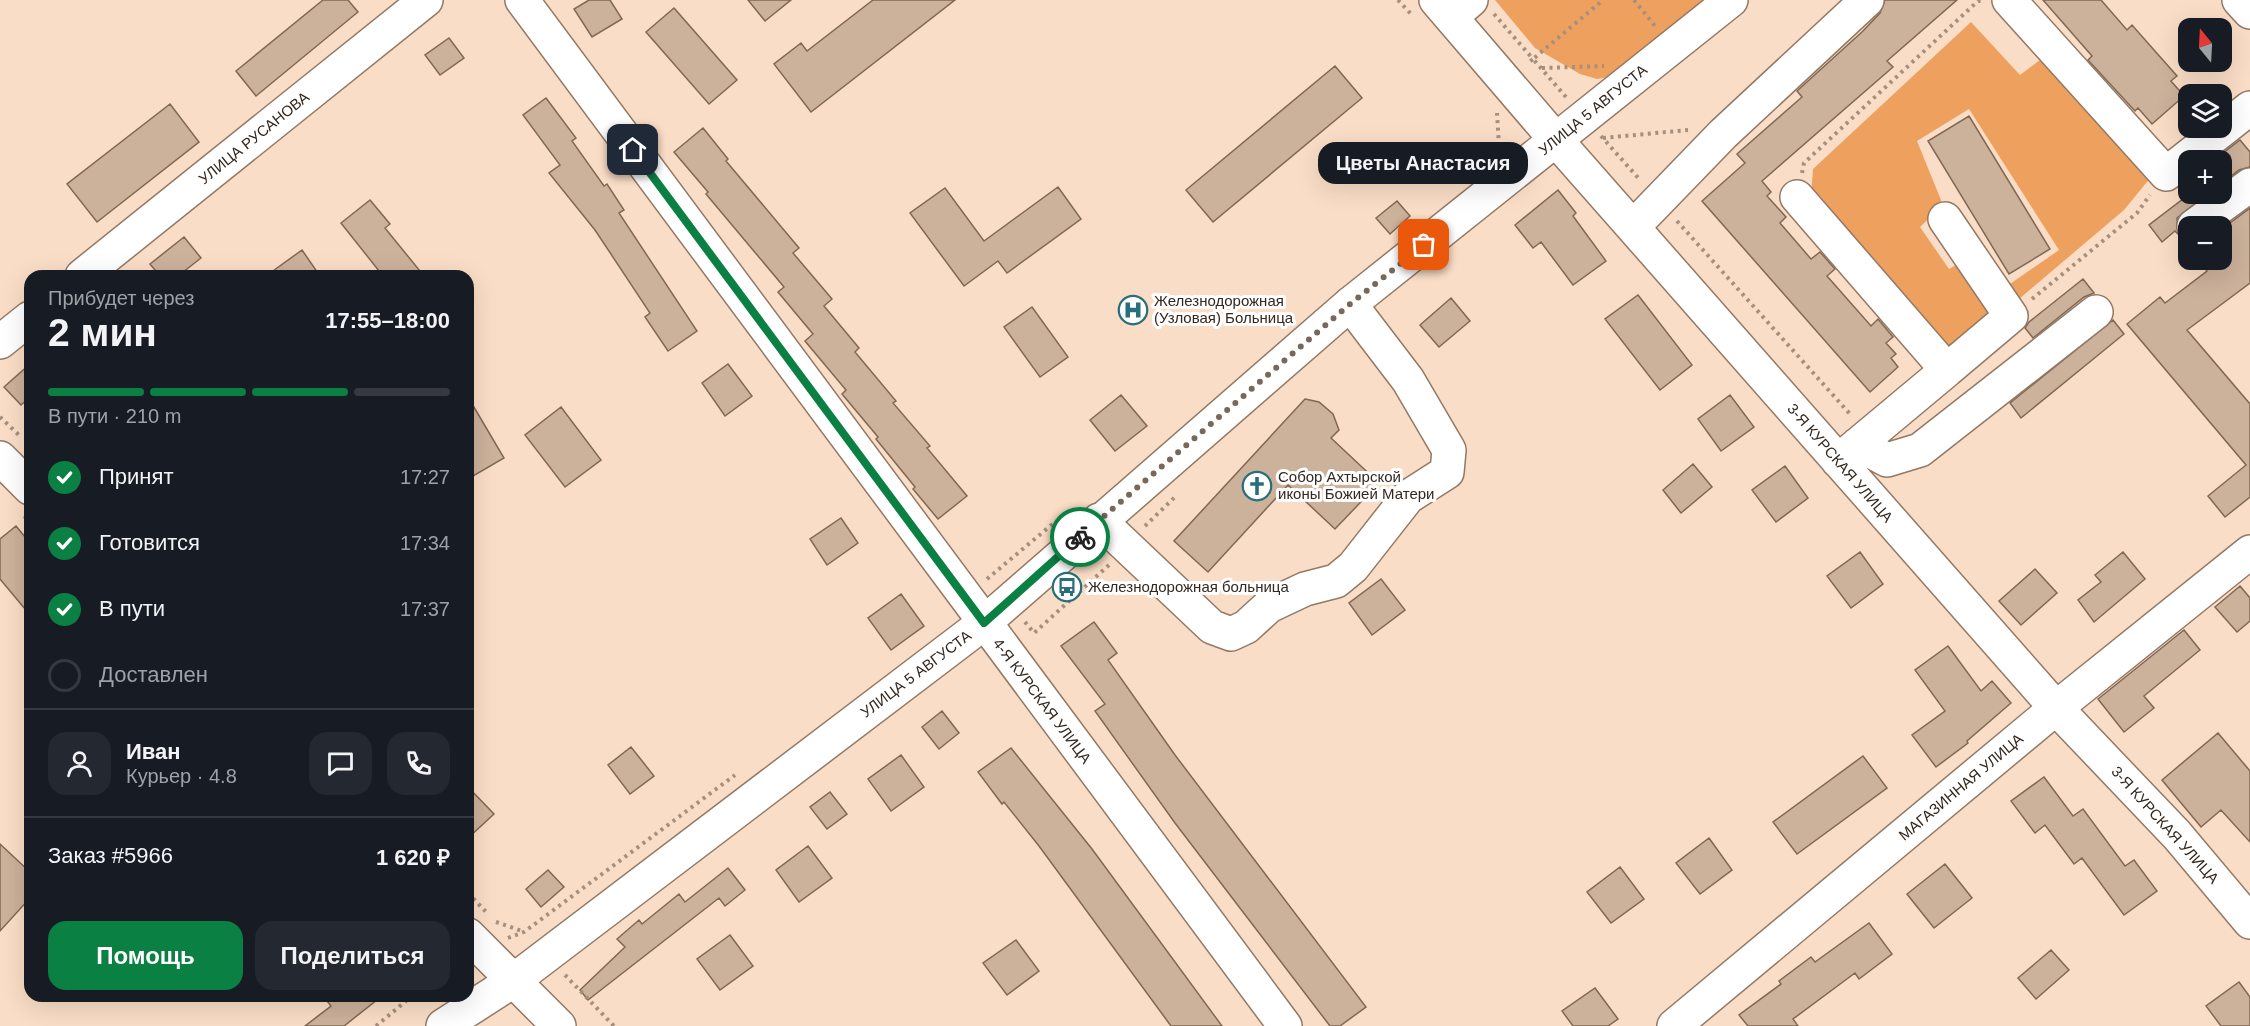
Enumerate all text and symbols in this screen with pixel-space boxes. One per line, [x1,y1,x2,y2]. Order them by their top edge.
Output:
north arrow [2178,18,2232,72]
map controls [2178,18,2232,270]
street label: УЛИЦА 5 АВГУСТА [1535,61,1650,158]
button: layers [2178,84,2232,138]
street label: УЛИЦА РУСАНОВА [195,88,312,187]
pin [607,124,658,175]
icon: home [616,133,649,166]
callout: Цветы Анастасия [1319,143,1529,185]
button: + [2178,150,2232,204]
text: Цветы Анастасия [1336,152,1510,174]
button: − [2178,216,2232,270]
pin [1398,219,1449,270]
icon: bag [1407,228,1440,261]
text: Прибудет через [48,287,194,309]
place label: Железнодорожная (Узловая) Больница [1154,292,1294,326]
hospital icon: Железнодорожная (Узловая) Больница [1117,294,1149,326]
text: 17:55–18:00 [325,308,450,333]
text: 2 мин [48,311,157,354]
street label: 3-Я КУРСКАЯ УЛИЦА [1784,400,1897,526]
text: В пути · 210 m [48,405,181,427]
icon: check [48,461,81,494]
text: Принят [99,464,173,489]
text: 17:27 [400,466,450,488]
place label: Собор Ахтырской иконы Божией Матери [1278,468,1434,502]
church icon: Собор Ахтырской иконы Божией Матери [1241,470,1273,502]
courier [1050,507,1110,567]
icon: bike [1064,521,1097,554]
icon: check [48,527,81,560]
text: Готовится [99,530,200,555]
text: 17:34 [400,532,450,554]
bus stop icon: Железнодорожная больница [1051,571,1083,603]
place label: Железнодорожная больница [1088,578,1289,595]
icon: check [48,593,81,626]
text: В пути [99,596,165,621]
text: 17:37 [400,598,450,620]
street label: УЛИЦА 5 АВГУСТА [857,626,974,721]
street label: 4-Я КУРСКАЯ УЛИЦА [990,635,1095,766]
text: Доставлен [99,662,208,687]
street label: МАГАЗИННАЯ УЛИЦА [1895,730,2026,844]
button: person [48,732,111,795]
button: chat [309,732,372,795]
button: phone [387,732,450,795]
text: Иван [126,739,181,764]
street label: 3-Я КУРСКАЯ УЛИЦА [2108,763,2223,887]
text: Курьер · 4.8 [126,765,237,787]
text: Заказ #5966 [48,843,173,868]
text: 1 620 ₽ [376,845,450,870]
button: Помощь [48,921,243,990]
button: Поделиться [255,921,450,990]

